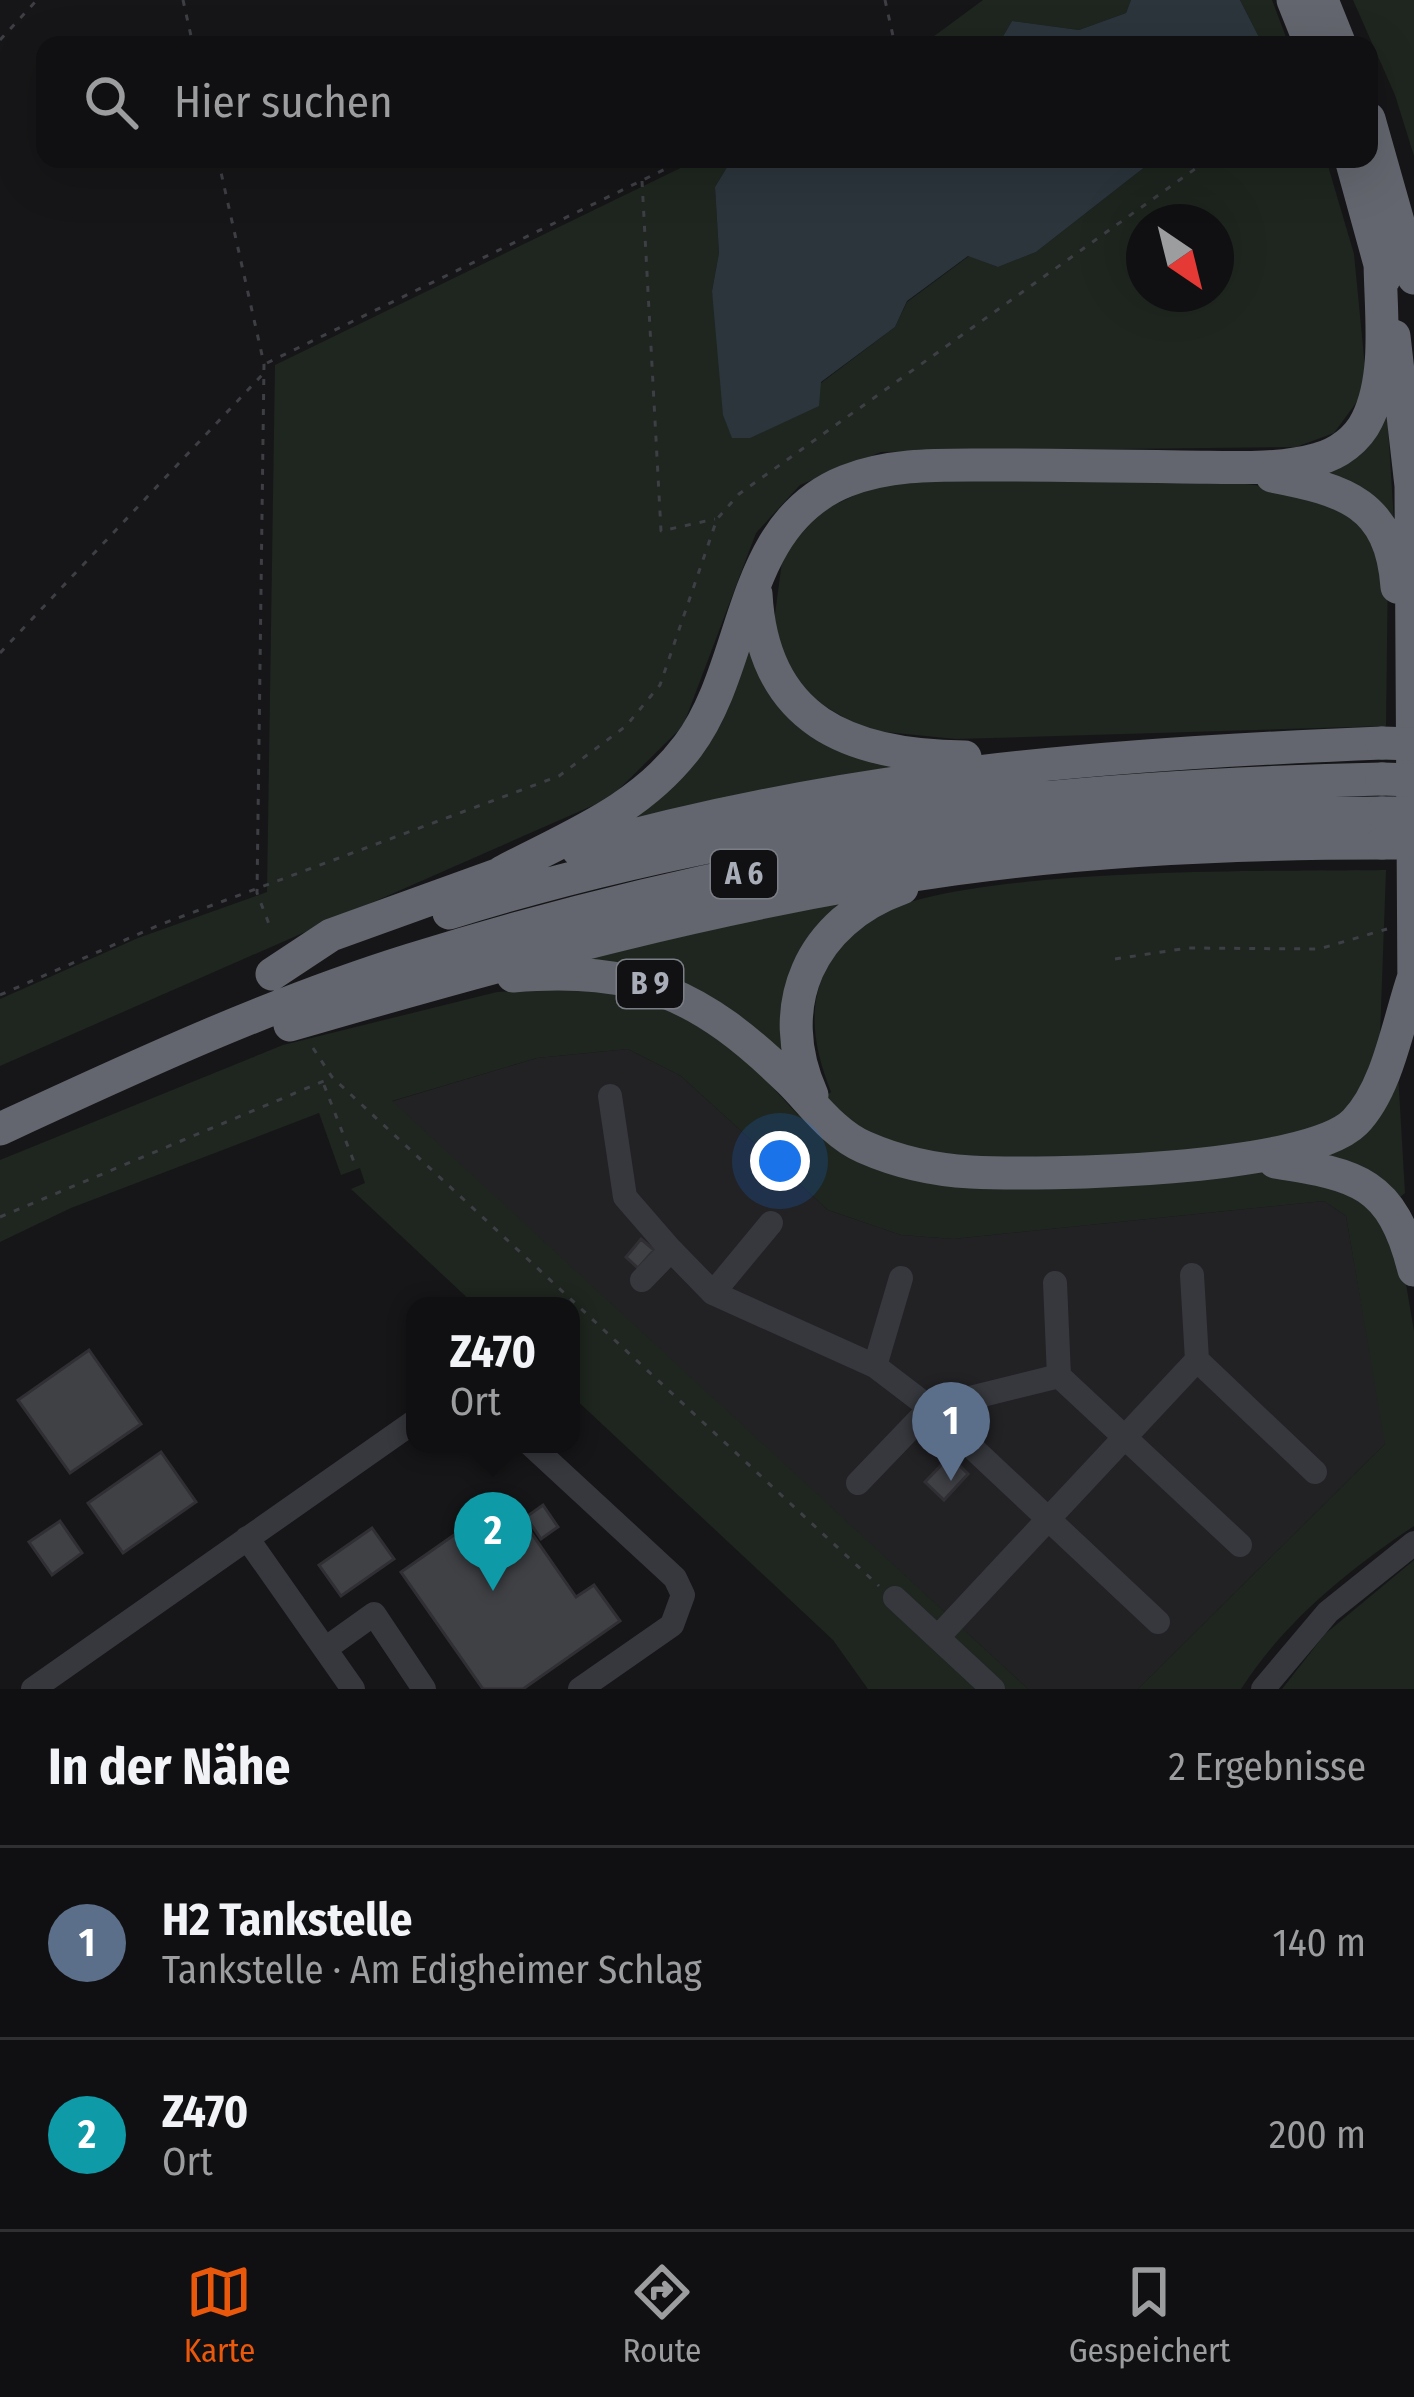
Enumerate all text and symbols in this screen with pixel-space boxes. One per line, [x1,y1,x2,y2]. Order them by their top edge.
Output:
search box [36,36,1378,168]
icon: search [78,69,144,135]
text: Hier suchen [174,75,393,129]
north arrow [1126,204,1234,312]
road number: A 6 [711,850,777,898]
road number: B 9 [617,960,683,1008]
your location [750,1131,810,1191]
popup [406,1297,580,1453]
text: Z470 [450,1325,536,1379]
text: Ort [450,1379,501,1425]
pin: 1 [912,1382,990,1481]
pin: 2 [454,1492,532,1591]
text: In der Nähe [48,1736,290,1798]
text: 2 Ergebnisse [1168,1744,1366,1790]
text: H2 Tankstelle [162,1893,412,1947]
text: 1 [79,1920,95,1966]
text: 140 m [1272,1920,1366,1966]
text: Tankstelle · Am Edigheimer Schlag [162,1947,702,1993]
text: Z470 [162,2085,248,2139]
text: 2 [78,2112,96,2158]
text: 200 m [1269,2112,1366,2158]
text: Ort [162,2139,213,2185]
tab: Karte [184,2259,255,2371]
tab: Route [623,2259,701,2371]
tab: Gespeichert [1069,2259,1230,2371]

